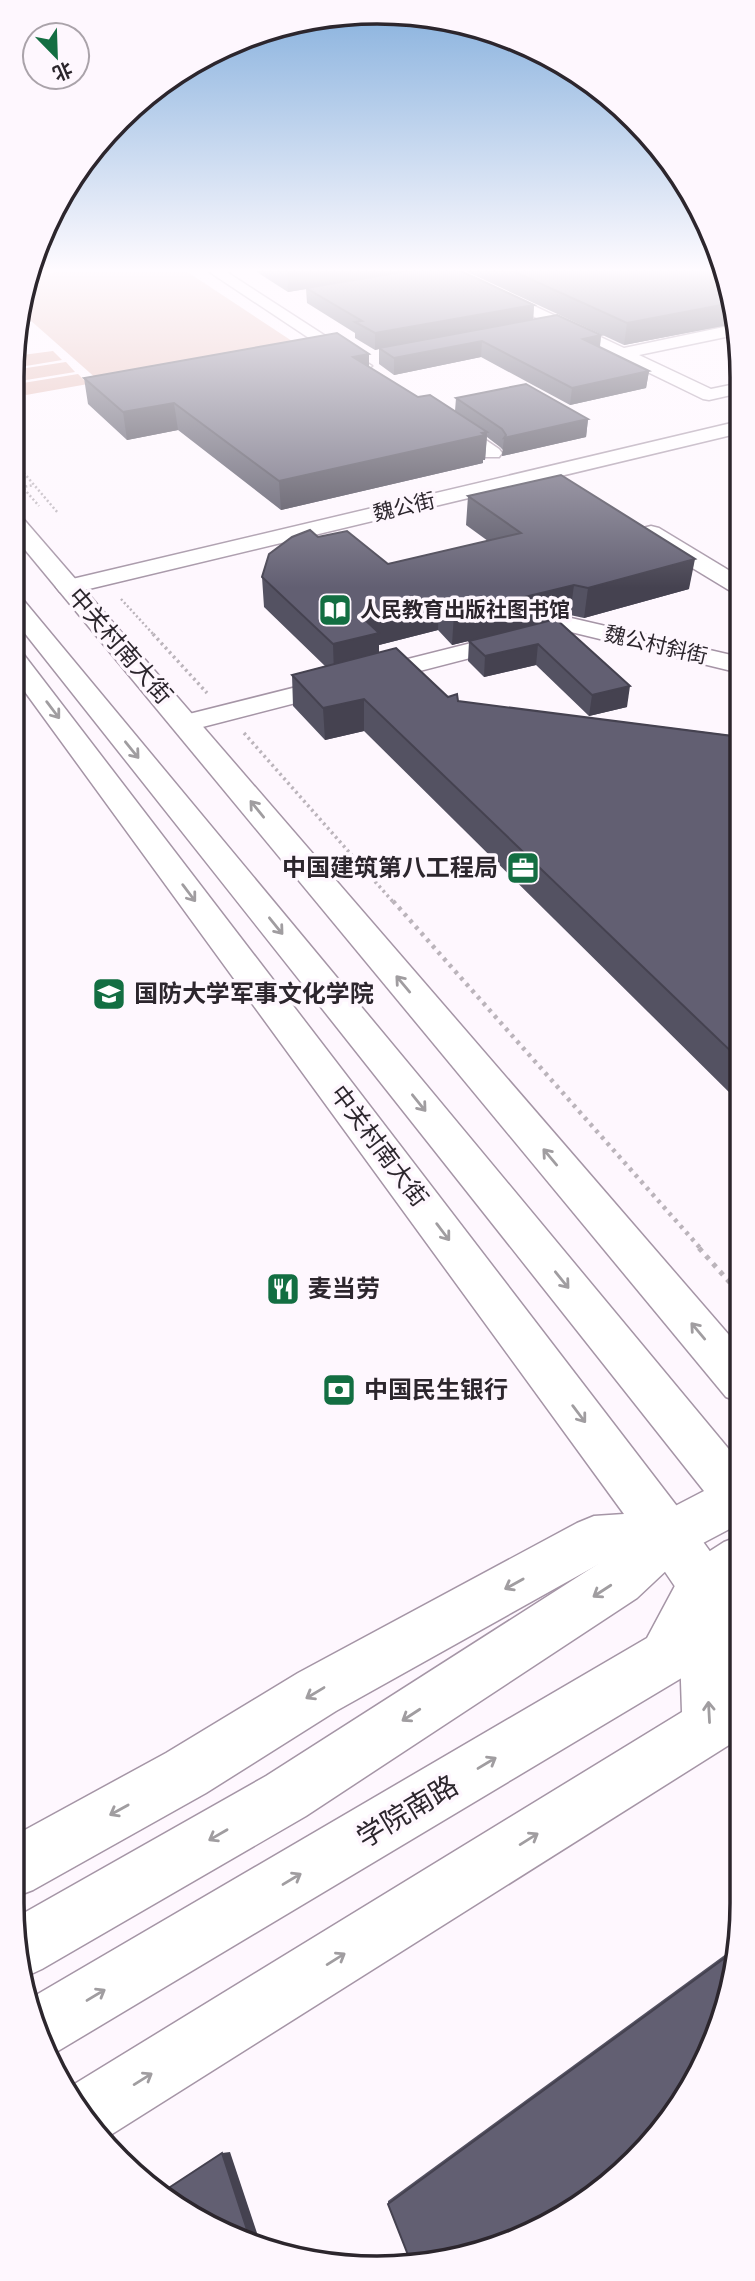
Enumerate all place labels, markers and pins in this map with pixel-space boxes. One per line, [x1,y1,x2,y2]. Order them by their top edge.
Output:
library icon: 人民教育出版社图书馆 [316,591,354,629]
place label: 人民教育出版社图书馆 [360,596,570,624]
office icon: 中国建筑第八工程局 [504,849,542,887]
place label: 中国建筑第八工程局 [282,852,498,883]
school or university icon: 国防大学军事文化学院 [90,975,128,1013]
place label: 国防大学军事文化学院 [134,978,374,1009]
restaurant icon: 麦当劳 [264,1270,302,1308]
place label: 麦当劳 [308,1273,380,1304]
bank icon: 中国民生银行 [320,1371,358,1409]
place label: 中国民生银行 [364,1374,508,1405]

